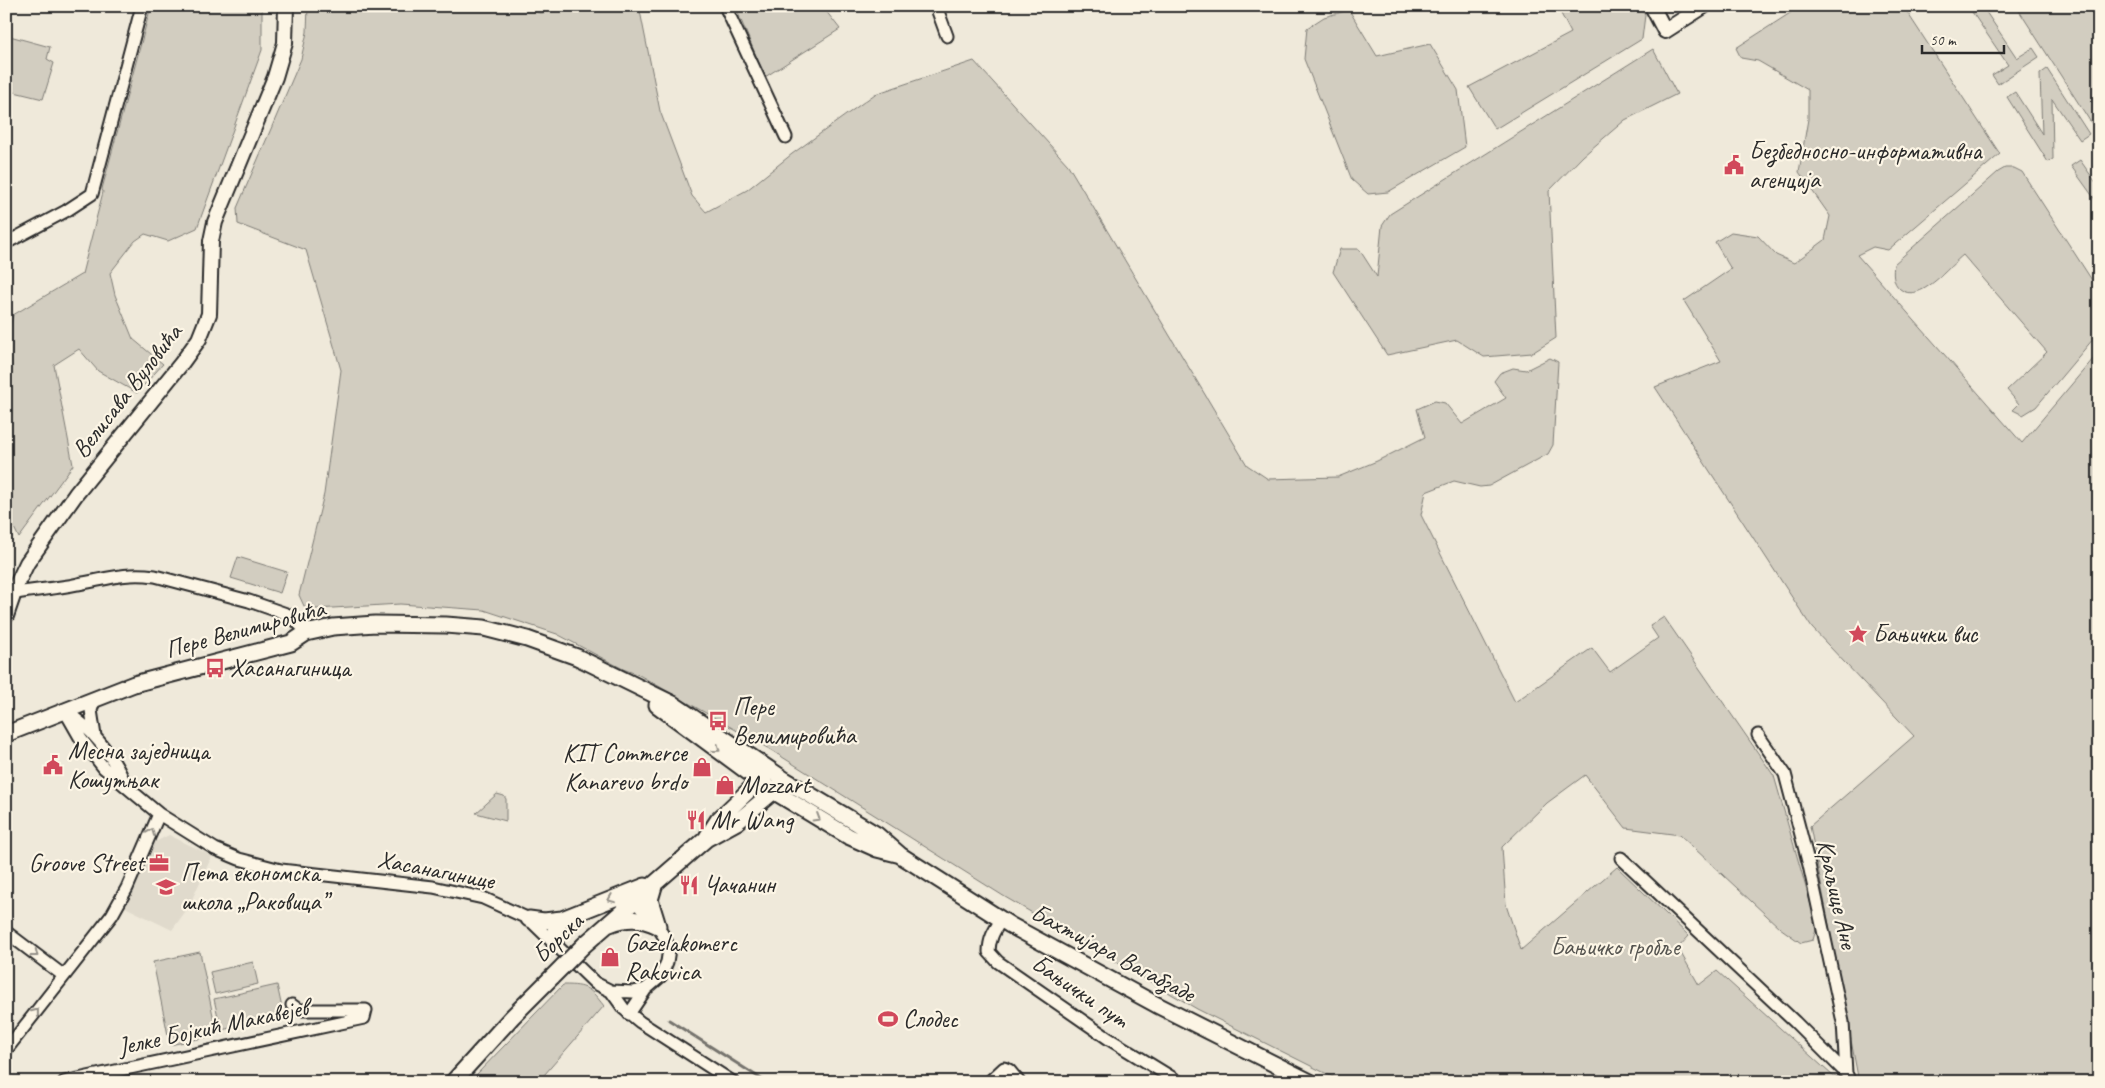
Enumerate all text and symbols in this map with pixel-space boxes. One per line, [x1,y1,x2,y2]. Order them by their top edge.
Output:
scale bar [1922,22,2005,54]
text: 50 m [1930,31,1957,50]
place label: Безбедносно-информативна агенција [1749,135,1983,196]
public building icon: Безбедносно-информативна агенција [1723,154,1745,176]
street label: Велисава Вуловића [65,316,190,464]
street label: Пере Велимировића [162,592,330,666]
place label: Бањички вис [1873,618,1979,650]
place icon: Бањички вис [1847,623,1869,645]
place label: Хасанагиница [230,652,353,684]
bus stop icon: Хасанагиница [204,657,226,679]
place label: Пере Велимировића [733,691,858,752]
bus stop icon: Пере Велимировића [707,710,729,732]
place label: Месна заједница Кошутњак [68,735,212,796]
place label: KIT Commerce Kanarevo brdo [563,737,690,798]
one-way arrow [711,743,721,752]
public building icon: Месна заједница Кошутњак [42,754,64,776]
shop icon: KIT Commerce Kanarevo brdo [691,756,713,778]
place label: Mozzart [740,769,813,801]
shop icon: Mozzart [714,774,736,796]
place label: Mr Wang [711,804,795,836]
restaurant icon: Mr Wang [685,809,707,831]
one-way arrow [811,811,820,821]
one-way arrow [145,828,155,837]
street label: Краљице Ане [1809,836,1865,953]
street label: Хасанагинице [375,843,499,897]
place label: Groove Street [29,847,147,879]
office icon: Groove Street [148,852,170,874]
place label: Пета економска школа „Раковица” [181,857,333,918]
place label: Чачанин [704,869,777,901]
restaurant icon: Чачанин [678,874,700,896]
school or university icon: Пета економска школа „Раковица” [155,876,177,898]
one-way arrow [607,893,616,904]
street label: Бахтијара Вагабзаде [1025,896,1202,1011]
street label: Борска [526,905,592,970]
place label: Gazelakomerc Rakovica [625,927,738,988]
park label: Бањичко гробље [1550,931,1681,963]
shop icon: Gazelakomerc Rakovica [599,946,621,968]
street label: Бањички пут [1026,947,1136,1036]
one-way arrow [29,948,39,957]
street label: Јелке Бојкић Макавејев [114,990,317,1063]
place label: Слодес [903,1003,959,1035]
one-way arrow [30,1008,39,1018]
sports icon: Слодес [877,1008,899,1030]

